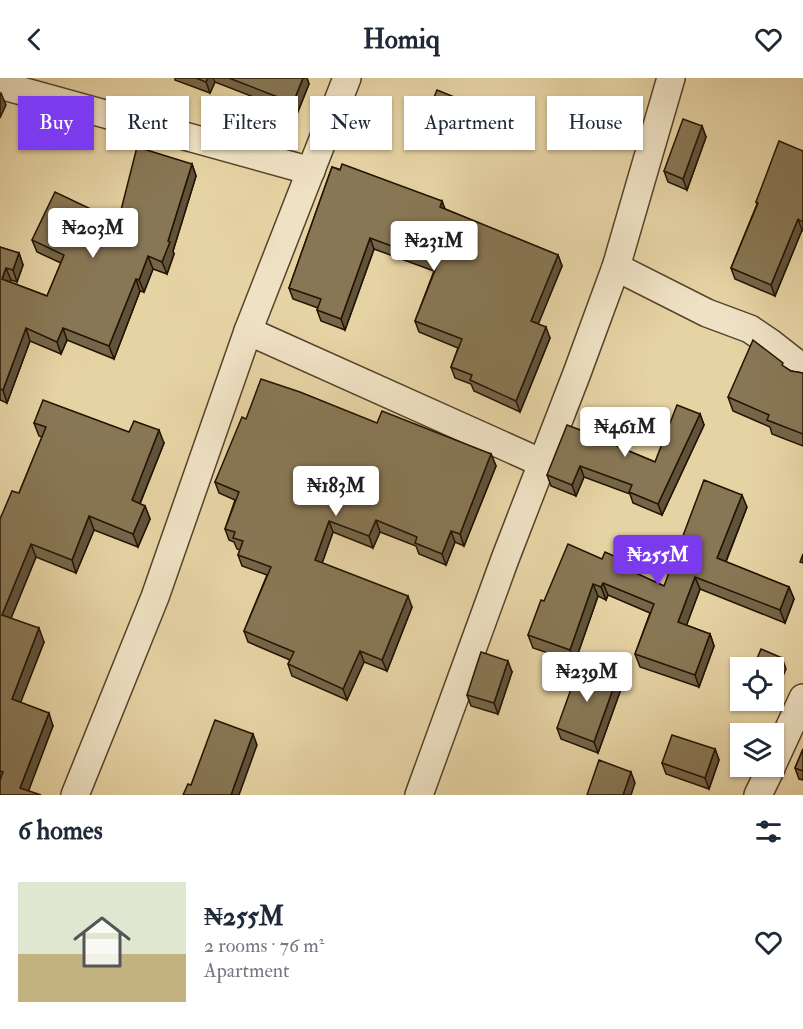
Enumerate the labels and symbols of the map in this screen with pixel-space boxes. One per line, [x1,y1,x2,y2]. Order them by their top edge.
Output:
pin: ₦203M [51,208,135,259]
pin: ₦231M [392,221,476,272]
pin: ₦461M [583,407,667,458]
pin: ₦183M [294,466,378,517]
pin: ₦255M [616,535,700,586]
pin: ₦239M [545,652,629,703]

